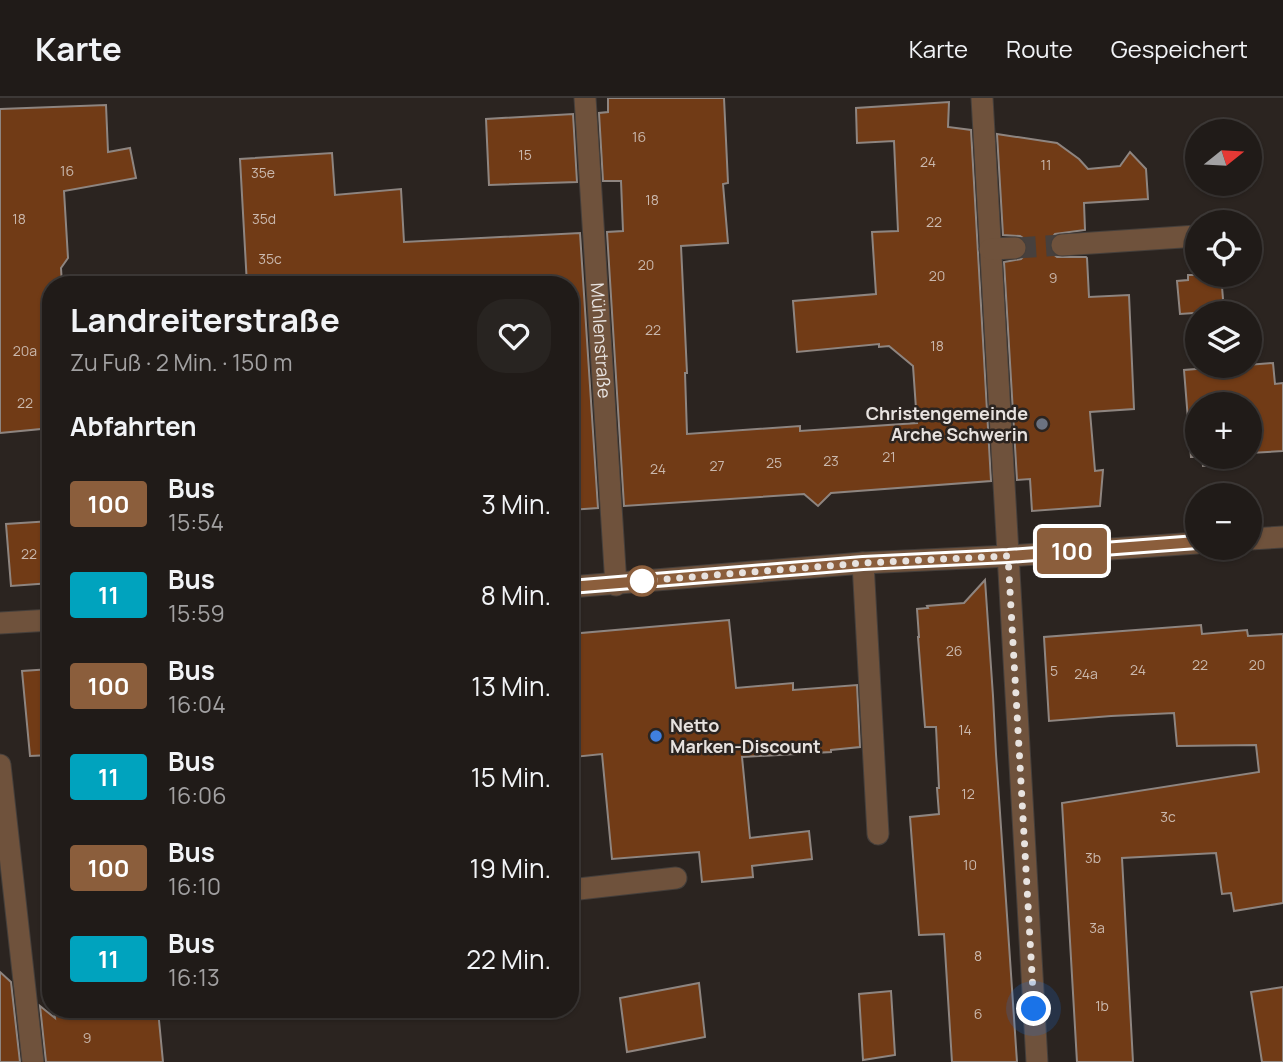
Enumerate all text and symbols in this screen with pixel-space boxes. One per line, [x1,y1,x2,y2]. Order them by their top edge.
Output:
text: Karte [35,26,122,71]
text: Karte [909,32,968,65]
text: Route [1006,32,1073,65]
text: Gespeichert [1111,32,1248,65]
north arrow [1185,119,1262,196]
map controls [1185,119,1262,560]
house number: 16 [632,127,646,146]
house number: 15 [518,145,532,164]
house number: 24 [920,152,936,171]
house number: 11 [1041,155,1051,174]
house number: 16 [60,161,74,180]
house number: 35e [251,163,275,182]
house number: 18 [645,190,659,209]
house number: 18 [12,209,26,228]
house number: 35d [252,209,276,228]
button: locate [1185,210,1262,287]
house number: 22 [926,212,942,231]
house number: 35c [258,249,282,268]
house number: 20 [638,255,654,274]
house number: 20 [929,266,945,285]
house number: 9 [1049,268,1057,287]
street label: Mühlenstraße [586,282,617,399]
text: Landreiterstraße [70,297,340,342]
button: heart [477,299,551,373]
button: layers [1185,301,1262,378]
house number: 22 [645,320,661,339]
house number: 18 [930,336,944,355]
house number: 20a [13,341,37,360]
text: Zu Fuß · 2 Min. · 150 m [70,346,293,378]
button: + [1185,392,1262,469]
house number: 22 [17,393,33,412]
place label: Christengemeinde Arche Schwerin [866,401,1028,446]
text: Abfahrten [70,408,197,444]
marker: Christengemeinde Arche Schwerin [1034,416,1050,432]
house number: 21 [882,447,896,466]
house number: 23 [823,451,839,470]
house number: 25 [766,453,782,472]
house number: 27 [709,456,725,475]
house number: 24 [650,459,666,478]
text: Bus [168,470,215,506]
button: − [1185,483,1262,560]
text: 3 Min. [481,486,551,522]
text: 100 [87,487,130,520]
text: 15:54 [168,506,224,538]
line badge: 100 [1032,528,1112,574]
text: 100 [1051,534,1093,567]
house number: 22 [21,544,37,563]
text: Bus [168,561,215,597]
unlabelled marker [627,566,657,596]
text: 8 Min. [481,577,551,613]
text: 11 [98,578,119,611]
text: 15:59 [168,597,225,629]
house number: 26 [946,641,962,660]
text: Bus [168,652,215,688]
house number: 22 [1192,655,1208,674]
house number: 20 [1249,655,1265,674]
house number: 24 [1130,660,1146,679]
house number: 5 [1050,661,1058,680]
house number: 24a [1074,664,1098,683]
text: 13 Min. [471,668,551,704]
text: 100 [87,669,130,702]
text: 16:04 [168,688,226,720]
place label: Netto Marken-Discount [670,713,821,758]
house number: 14 [958,720,972,739]
marker: Netto Marken-Discount [648,728,664,744]
text: Bus [168,743,215,779]
text: 15 Min. [471,759,551,795]
text: 11 [98,760,119,793]
text: 16:06 [168,779,226,811]
house number: 12 [961,784,975,803]
house number: 3c [1160,807,1176,826]
text: Bus [168,834,215,870]
house number: 3b [1085,848,1101,867]
text: 19 Min. [470,850,551,886]
text: 100 [87,851,130,884]
house number: 10 [963,855,977,874]
text: 16:10 [168,870,221,902]
house number: 3a [1089,918,1105,937]
text: Bus [168,925,215,961]
text: 22 Min. [466,941,551,977]
text: 11 [98,942,119,975]
house number: 8 [974,946,982,965]
text: 16:13 [168,961,220,993]
your location [1016,991,1051,1026]
house number: 1b [1095,996,1109,1015]
house number: 6 [974,1004,982,1023]
house number: 9 [83,1028,91,1047]

